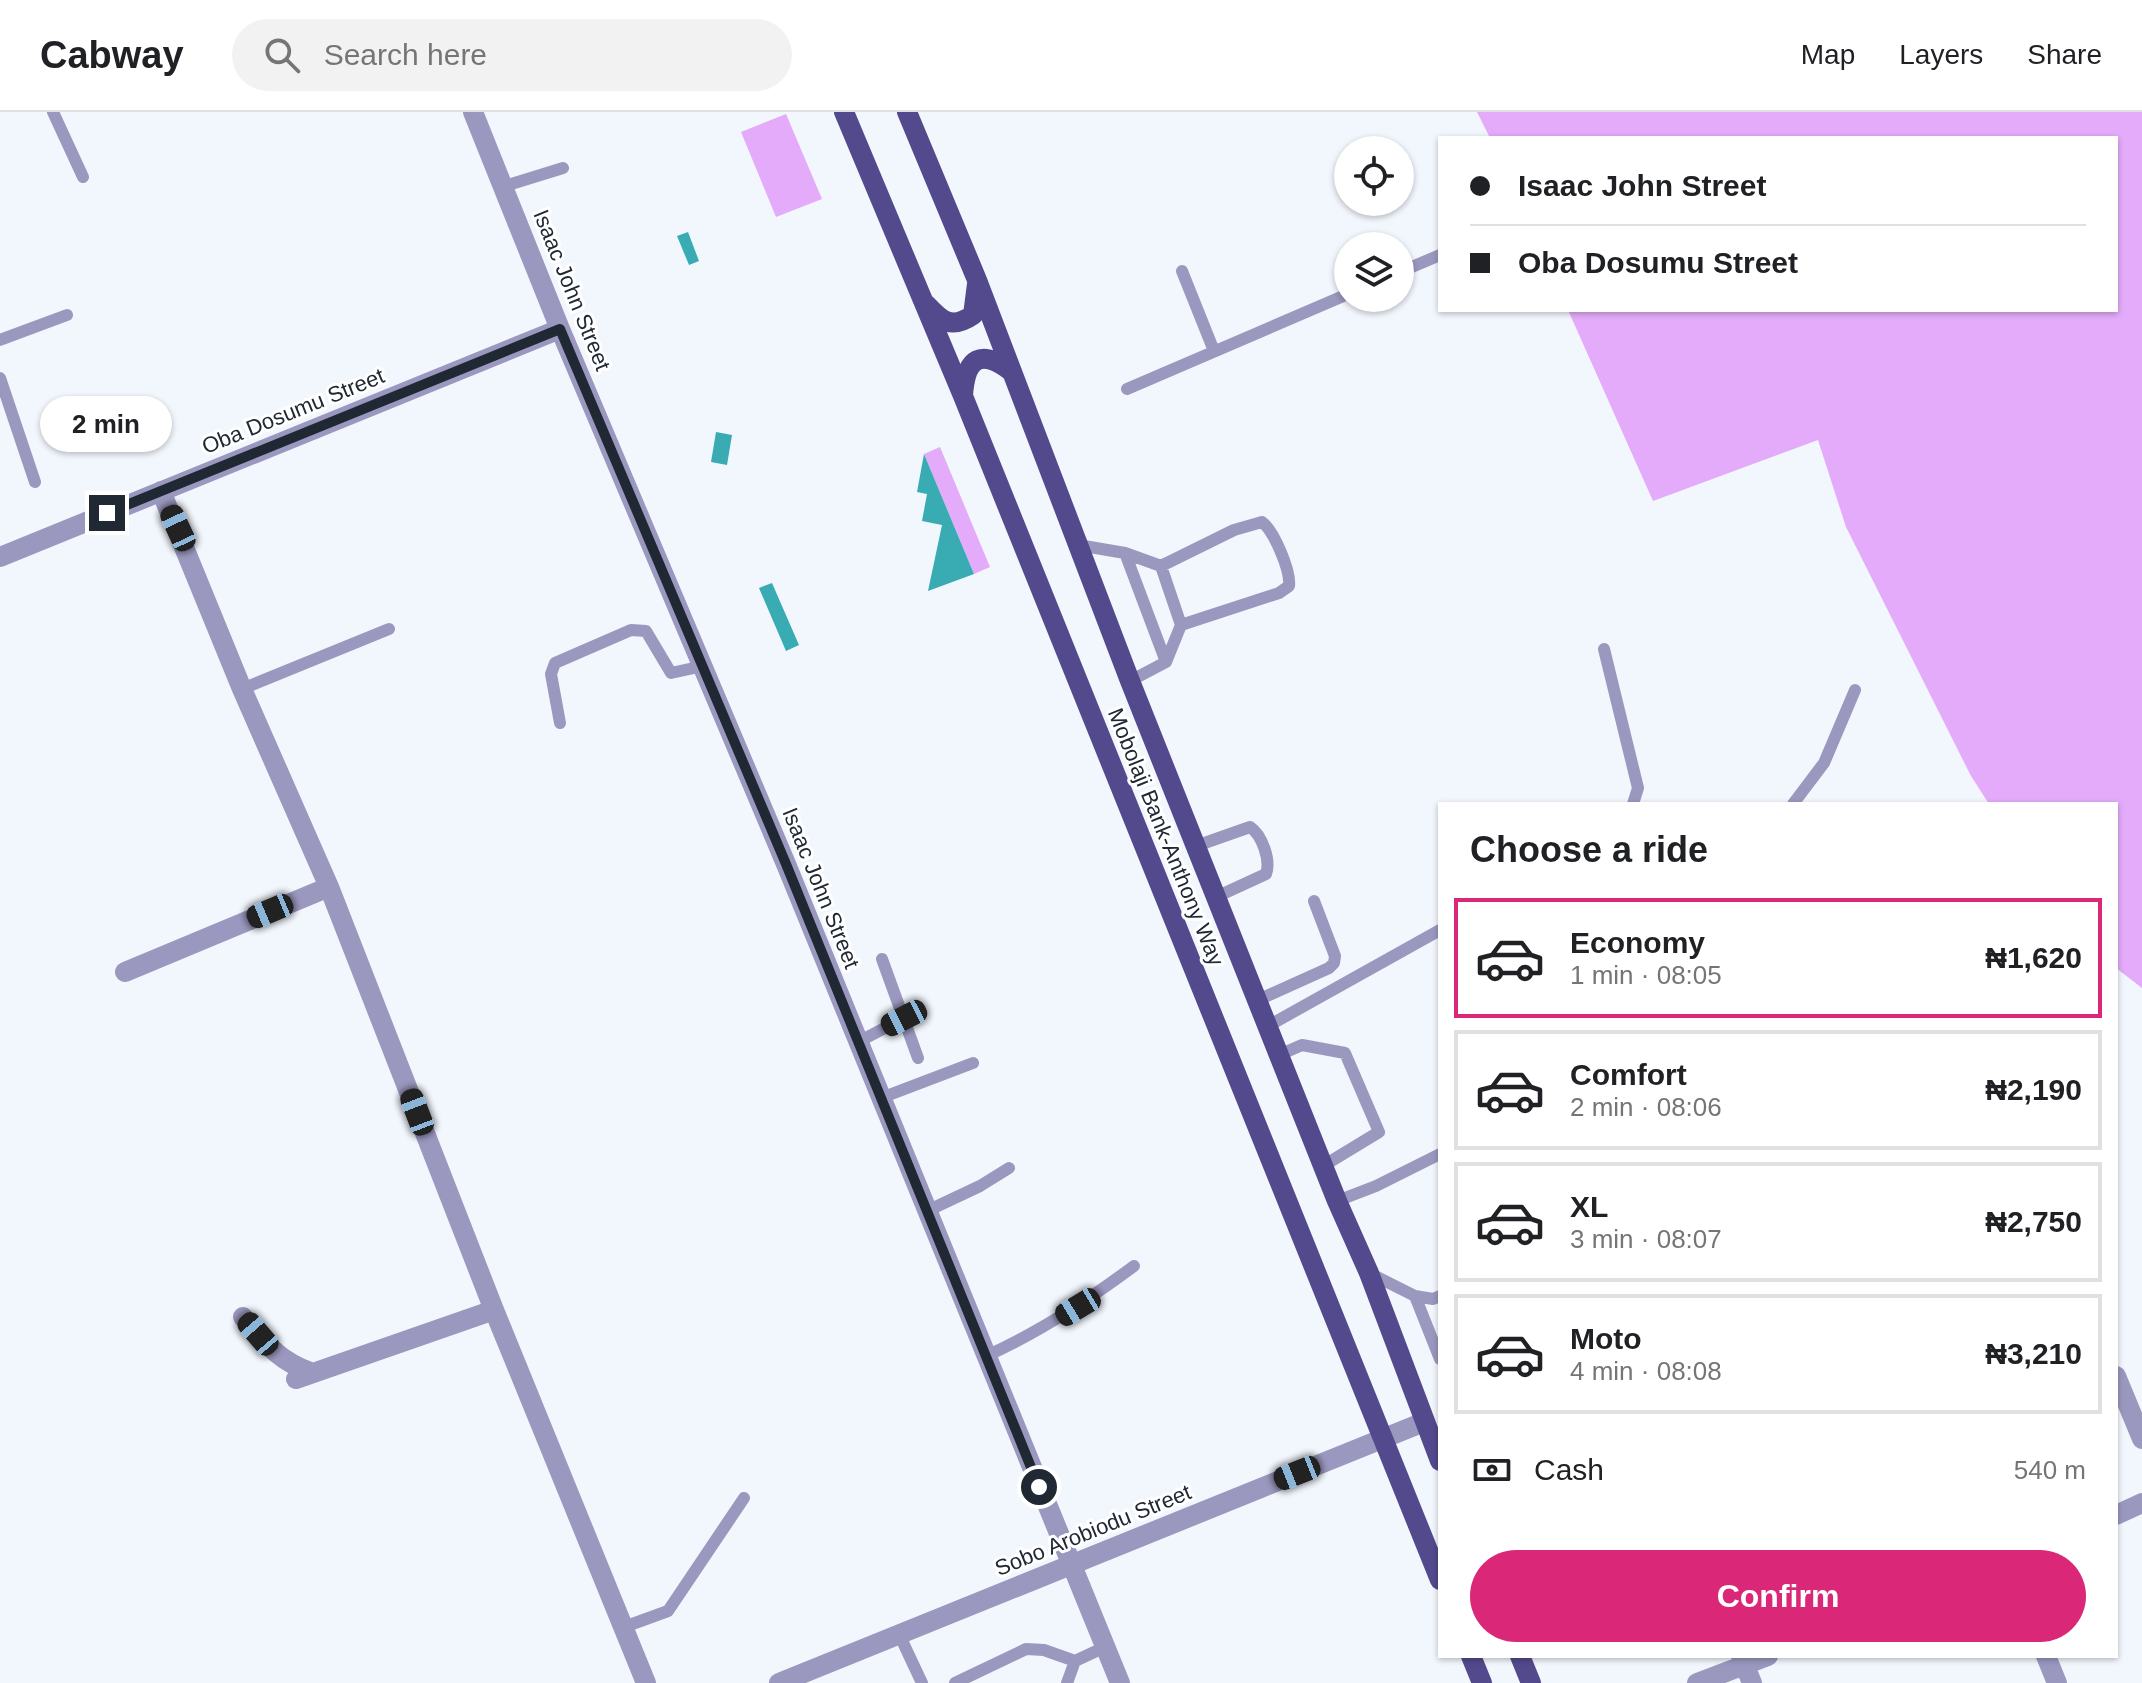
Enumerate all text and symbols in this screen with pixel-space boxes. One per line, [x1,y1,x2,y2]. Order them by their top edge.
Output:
search box [232,19,792,91]
icon: search [260,33,304,77]
text: Cabway [40,34,184,76]
text: Search here [324,38,487,71]
text: Map [1801,39,1855,70]
text: Layers [1899,39,1983,70]
text: Share [2027,39,2102,70]
map controls [1334,136,1414,312]
button: locate [1334,136,1414,216]
text: Isaac John Street [1518,169,1766,202]
street label: Isaac John Street [528,206,616,374]
button: layers [1334,232,1414,312]
text: Oba Dosumu Street [1518,246,1798,279]
street label: Oba Dosumu Street [198,363,388,459]
callout: 2 min [41,397,173,453]
text: 2 min [72,409,140,439]
route end [89,495,125,531]
car [157,501,199,555]
street label: Mobolaji Bank-Anthony Way [1103,705,1229,969]
street label: Isaac John Street [777,804,865,972]
text: Choose a ride [1470,829,1708,870]
car [243,891,297,931]
icon: car [1474,922,1546,994]
text: Economy [1570,926,1705,959]
text: ₦1,620 [1985,941,2082,974]
text: 1 min · 08:05 [1570,960,1722,990]
car [877,996,931,1040]
icon: car [1474,1054,1546,1126]
text: Comfort [1570,1058,1687,1091]
text: ₦2,190 [1985,1073,2082,1106]
car [397,1085,437,1139]
text: 2 min · 08:06 [1570,1092,1722,1122]
icon: car [1474,1186,1546,1258]
text: XL [1570,1190,1608,1223]
text: ₦2,750 [1985,1205,2082,1238]
text: 3 min · 08:07 [1570,1224,1722,1254]
car [1051,1284,1105,1330]
car [233,1308,283,1360]
icon: car [1474,1318,1546,1390]
text: Moto [1570,1322,1642,1355]
text: ₦3,210 [1985,1337,2082,1370]
text: 4 min · 08:08 [1570,1356,1722,1386]
icon: cash [1470,1448,1514,1492]
car [1270,1453,1324,1493]
text: Cash [1534,1453,1604,1486]
text: 540 m [2014,1455,2086,1485]
route start [1021,1469,1057,1505]
street label: Sobo Arobiodu Street [991,1479,1195,1581]
button: Confirm [1470,1550,2086,1642]

